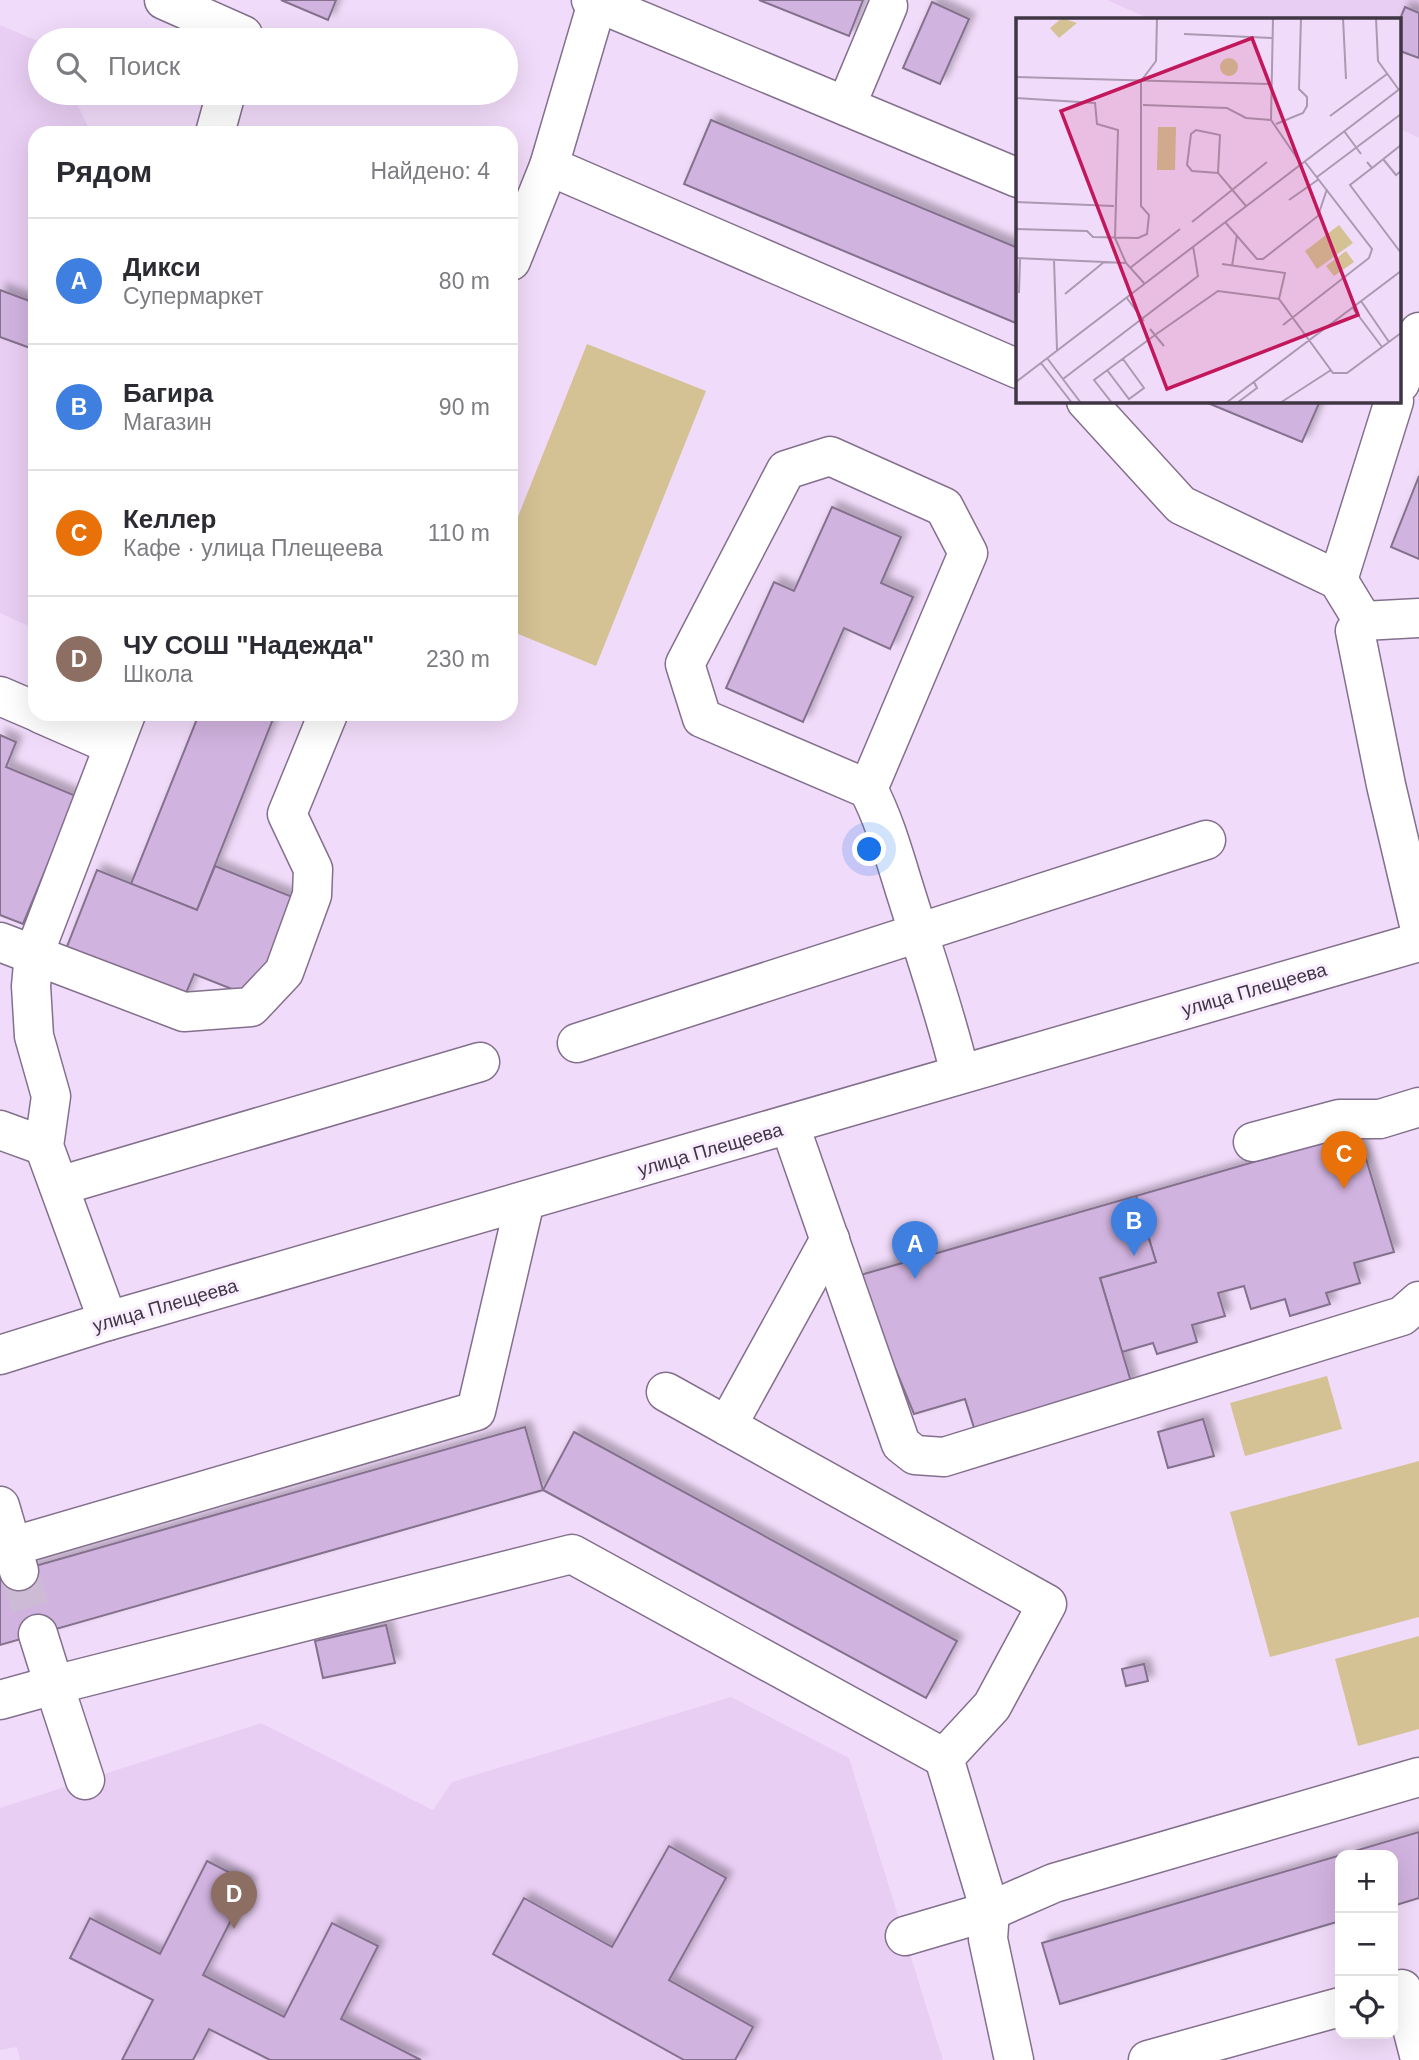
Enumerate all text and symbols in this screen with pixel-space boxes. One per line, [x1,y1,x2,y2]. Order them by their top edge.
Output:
inset map [1016,18,1402,402]
search box [28,28,518,105]
icon: search [52,48,90,86]
text: Поиск [108,51,180,81]
text: Рядом [56,155,152,188]
text: Найдено: 4 [370,158,490,184]
text: Дикси [123,252,201,282]
text: A [71,268,87,294]
text: 80 m [439,268,490,294]
text: Супермаркет [123,283,263,309]
text: Багира [123,378,213,408]
text: B [71,394,87,420]
text: 90 m [439,394,490,420]
text: Магазин [123,409,212,435]
text: Келлер [123,504,216,534]
text: C [71,520,87,546]
text: 110 m [428,520,490,546]
text: Кафе · улица Плещеева [123,535,383,561]
text: ЧУ СОШ "Надежда" [123,630,374,660]
text: D [71,646,87,672]
text: 230 m [426,646,490,672]
text: Школа [123,661,193,687]
your location [852,832,886,866]
street label: улица Плещеева [1179,959,1329,1020]
street label: улица Плещеева [635,1119,785,1180]
pin: C [1321,1131,1367,1189]
pin: B [1111,1198,1157,1256]
pin: A [892,1221,938,1279]
street label: улица Плещеева [90,1275,240,1336]
map controls [1335,1850,1398,2039]
button: + [1335,1850,1398,1913]
pin: D [211,1871,257,1929]
button: − [1335,1913,1398,1976]
button: locate [1335,1976,1398,2039]

